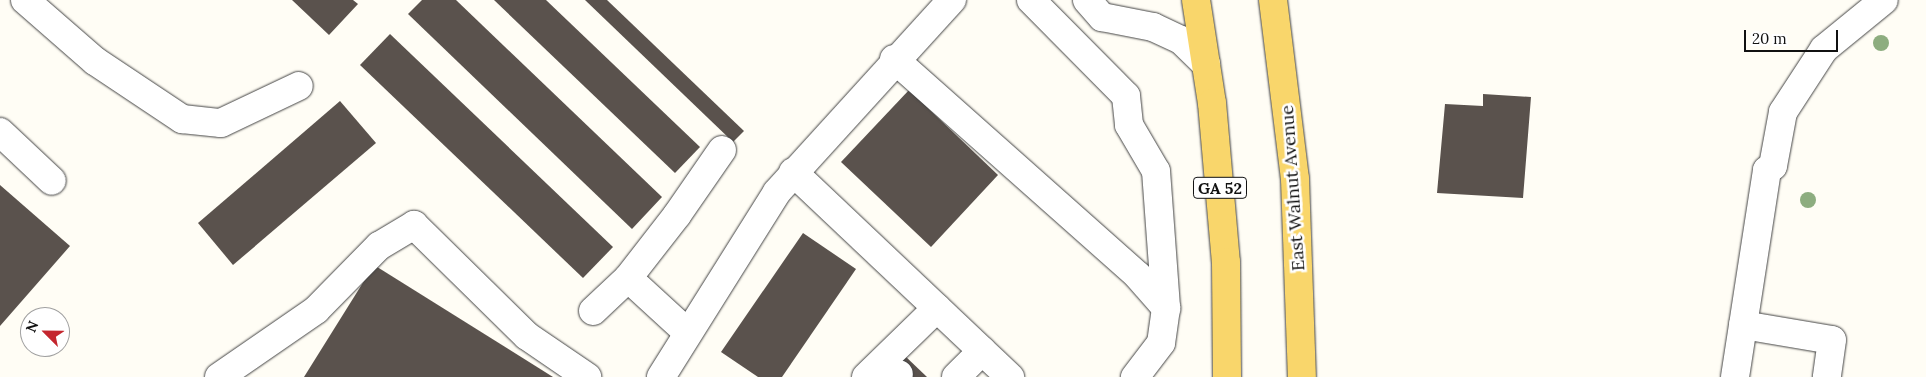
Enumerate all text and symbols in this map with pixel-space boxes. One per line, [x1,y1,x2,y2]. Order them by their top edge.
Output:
scale bar [1746,20,1840,52]
text: 20 m [1752,29,1787,48]
street label: East Walnut Avenue [1276,104,1310,272]
road number: GA 52 [1192,174,1248,202]
north arrow [20,307,70,357]
text: N [22,318,43,335]

